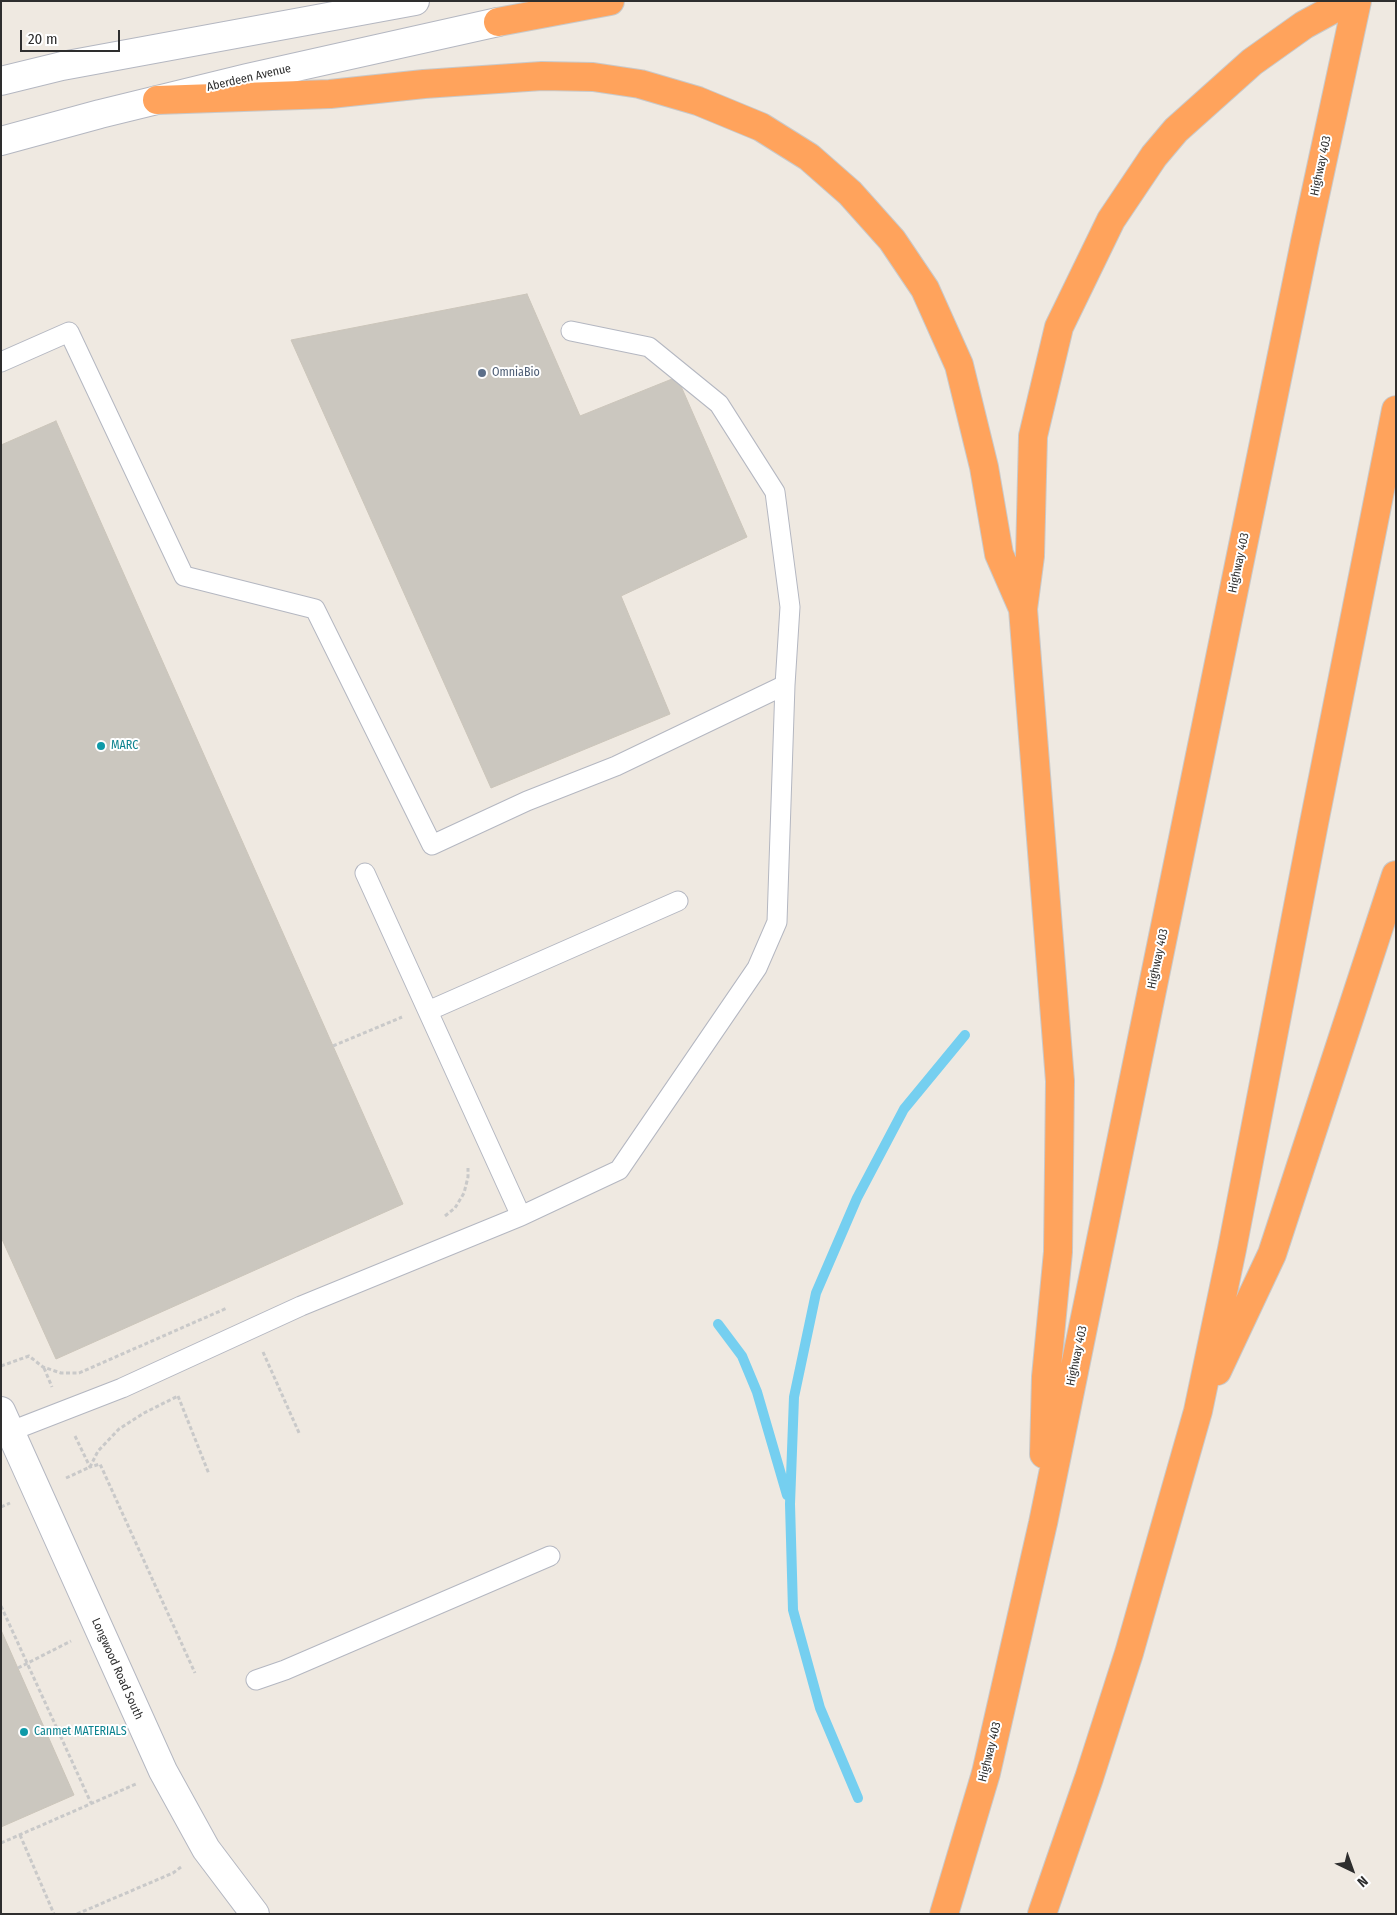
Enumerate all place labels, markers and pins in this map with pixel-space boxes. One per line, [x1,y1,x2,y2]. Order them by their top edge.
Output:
place label: OmniaBio [492,366,540,380]
marker: OmniaBio [476,367,488,379]
place label: MARC [111,739,138,753]
marker: MARC [95,740,107,752]
place label: Canmet MATERIALS [34,1725,127,1739]
marker: Canmet MATERIALS [18,1726,30,1738]

